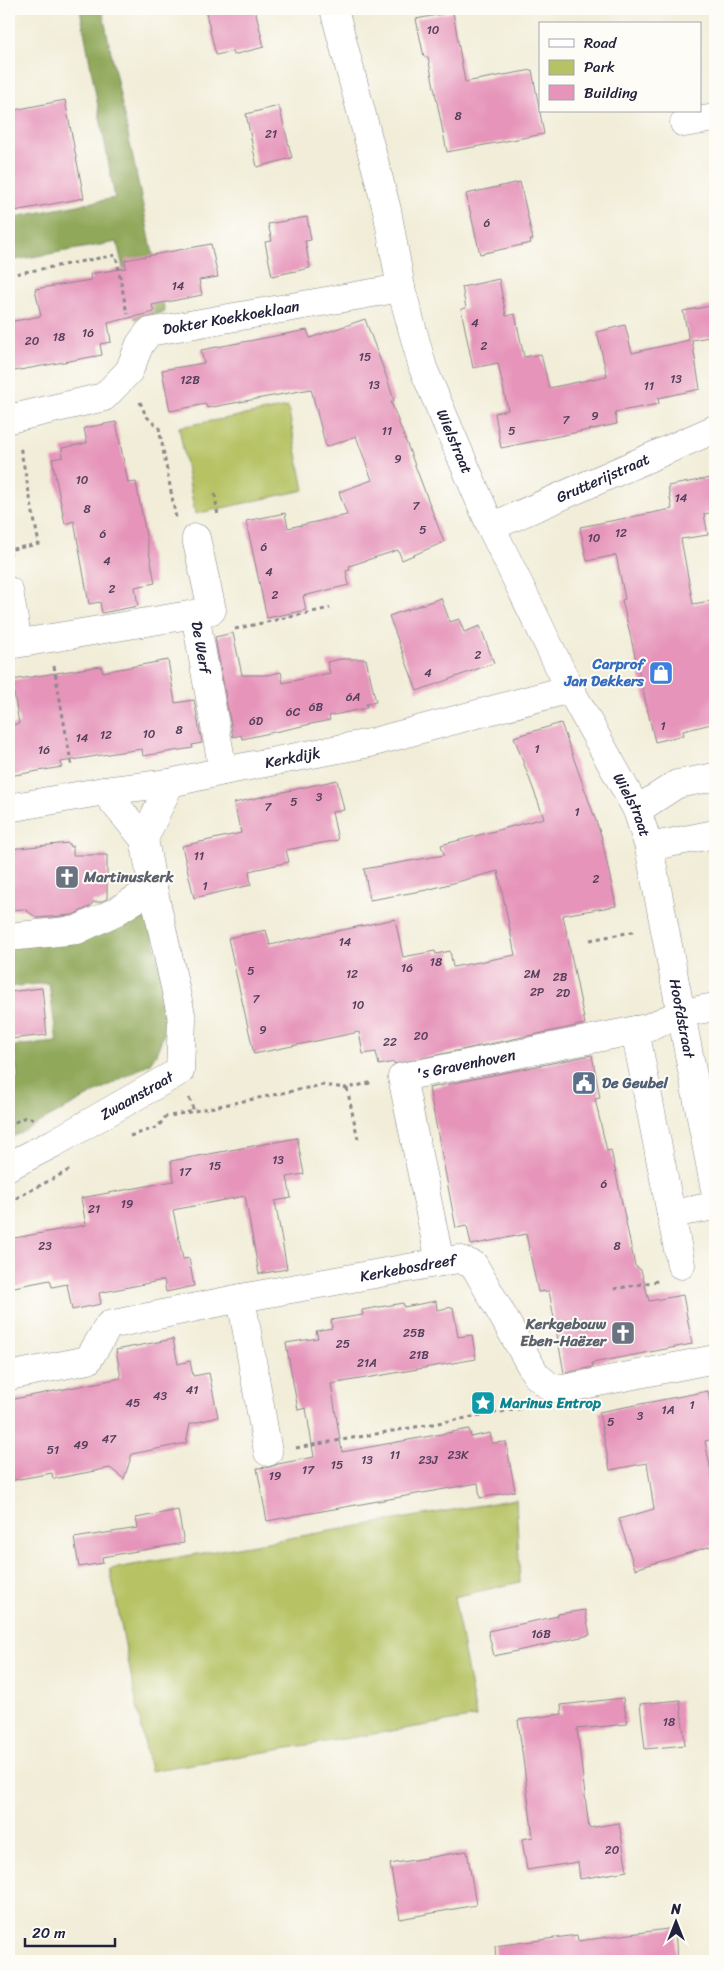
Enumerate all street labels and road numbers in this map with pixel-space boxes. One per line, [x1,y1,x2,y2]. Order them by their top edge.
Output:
street label: Dokter Koekkoeklaan [161,293,301,342]
street label: Wielstraat [429,405,480,478]
street label: Grutterijstraat [552,446,654,510]
street label: De Werf [184,619,219,677]
street label: Kerkdijk [263,740,322,776]
street label: Wielstraat [606,768,658,841]
street label: Hoofdstraat [662,976,703,1061]
street label: 's Gravenhoven [414,1042,518,1087]
street label: Zwaanstraat [95,1064,180,1127]
street label: Kerkebosdreef [358,1246,460,1289]

